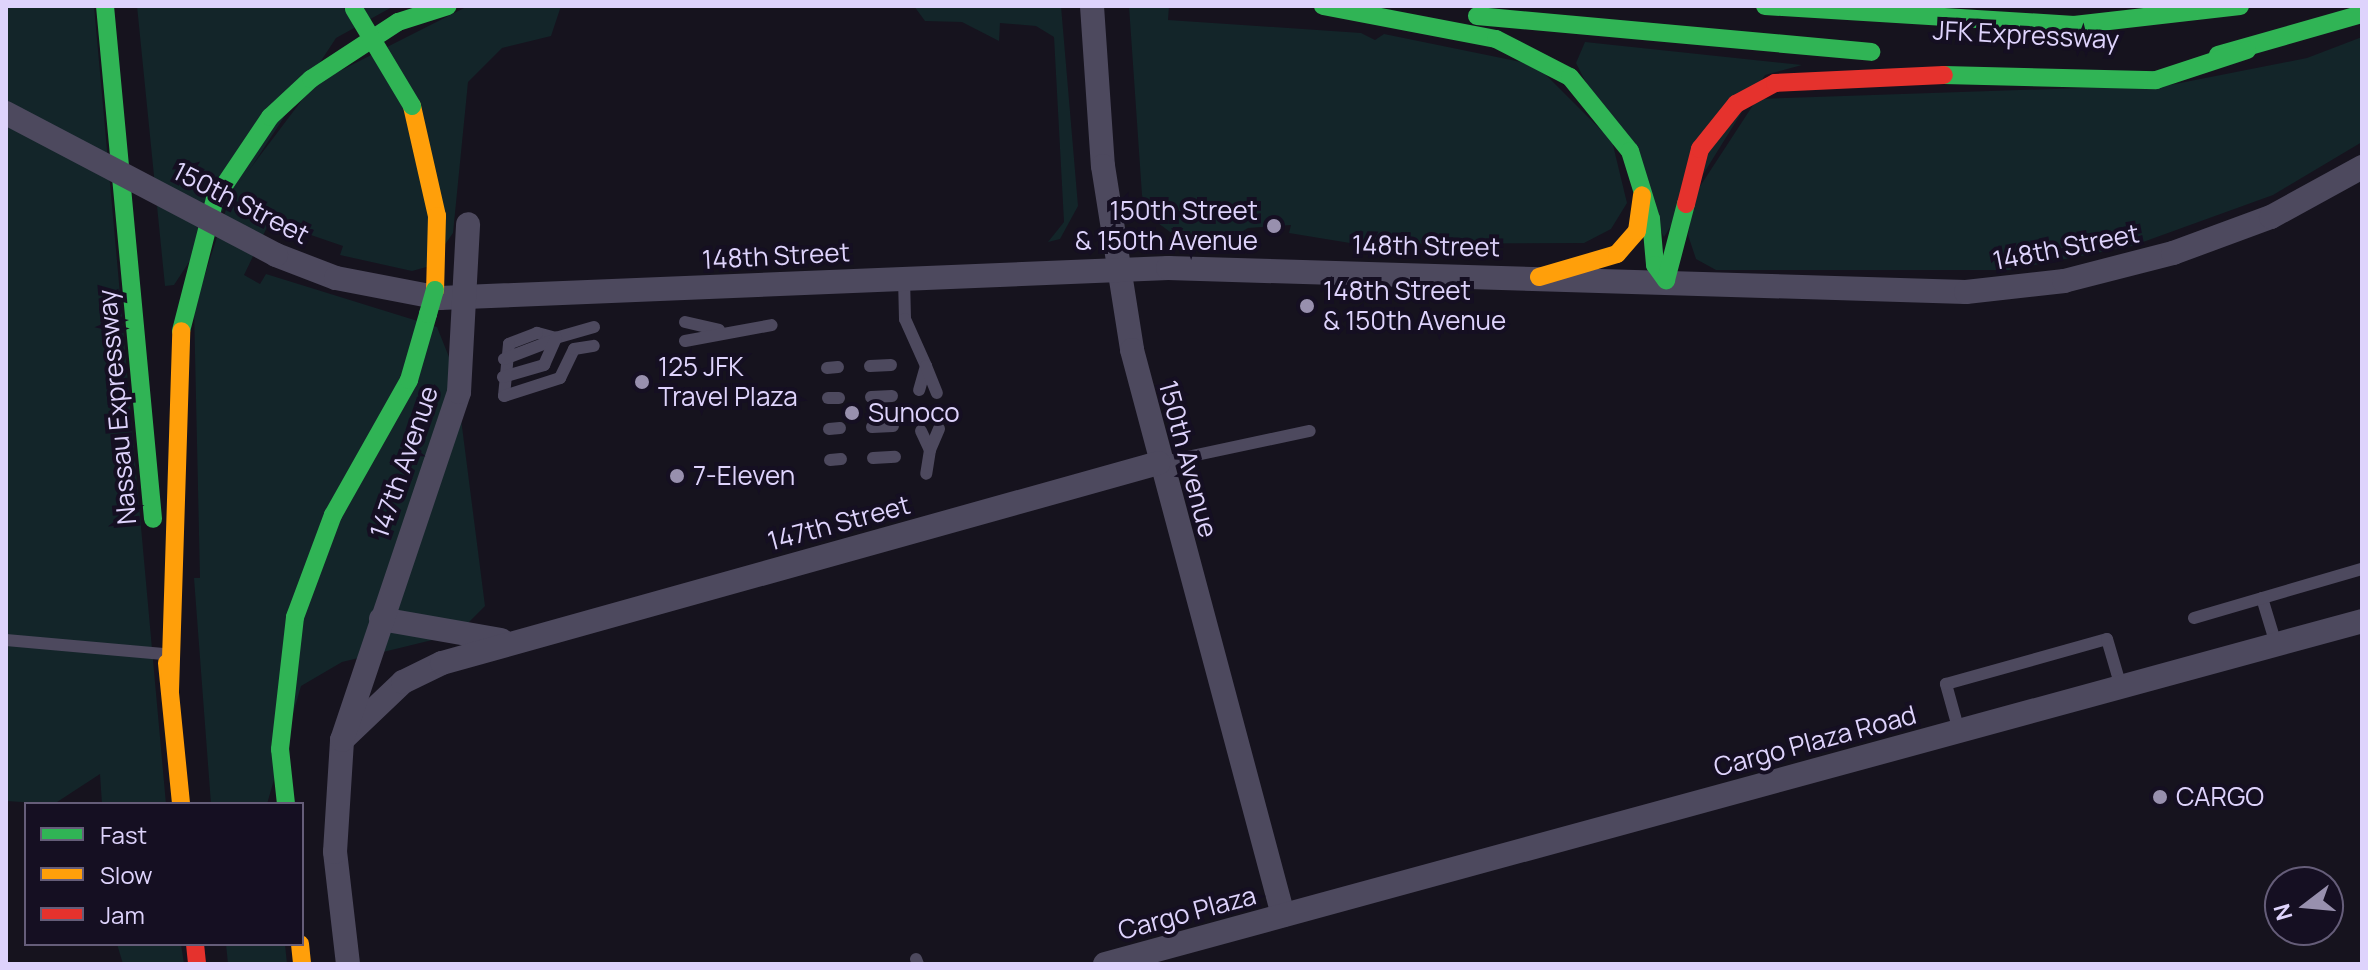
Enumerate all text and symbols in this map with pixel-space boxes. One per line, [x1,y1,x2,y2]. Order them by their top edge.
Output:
street label: JFK Expressway [1932,15,2120,55]
street label: 150th Street [168,155,314,251]
place label: 150th Street & 150th Avenue [1075,195,1258,256]
marker: 150th Street & 150th Avenue [1265,217,1283,235]
street label: 148th Street [1990,218,2142,276]
street label: 148th Street [1352,229,1500,263]
street label: 148th Street [701,237,851,275]
place label: 148th Street & 150th Avenue [1323,275,1506,336]
street label: Nassau Expressway [91,288,143,526]
marker: 148th Street & 150th Avenue [1298,297,1316,315]
place label: 125 JFK Travel Plaza [658,351,798,412]
marker: 125 JFK Travel Plaza [633,373,651,391]
street label: 150th Avenue [1152,377,1224,541]
street label: 147th Avenue [363,382,445,542]
place label: Sunoco [868,397,960,429]
marker: Sunoco [843,404,861,422]
place label: 7-Eleven [693,460,795,492]
marker: 7-Eleven [668,467,686,485]
street label: 147th Street [764,489,914,557]
street label: Cargo Plaza Road [1710,699,1920,783]
place label: CARGO [2176,781,2264,813]
marker: CARGO [2151,788,2169,806]
legend [24,802,304,946]
text: Fast [100,818,147,851]
text: Slow [100,858,153,891]
north arrow [2264,866,2344,946]
street label: Cargo Plaza [1115,880,1259,946]
text: Jam [100,898,145,931]
text: N [2266,900,2299,924]

